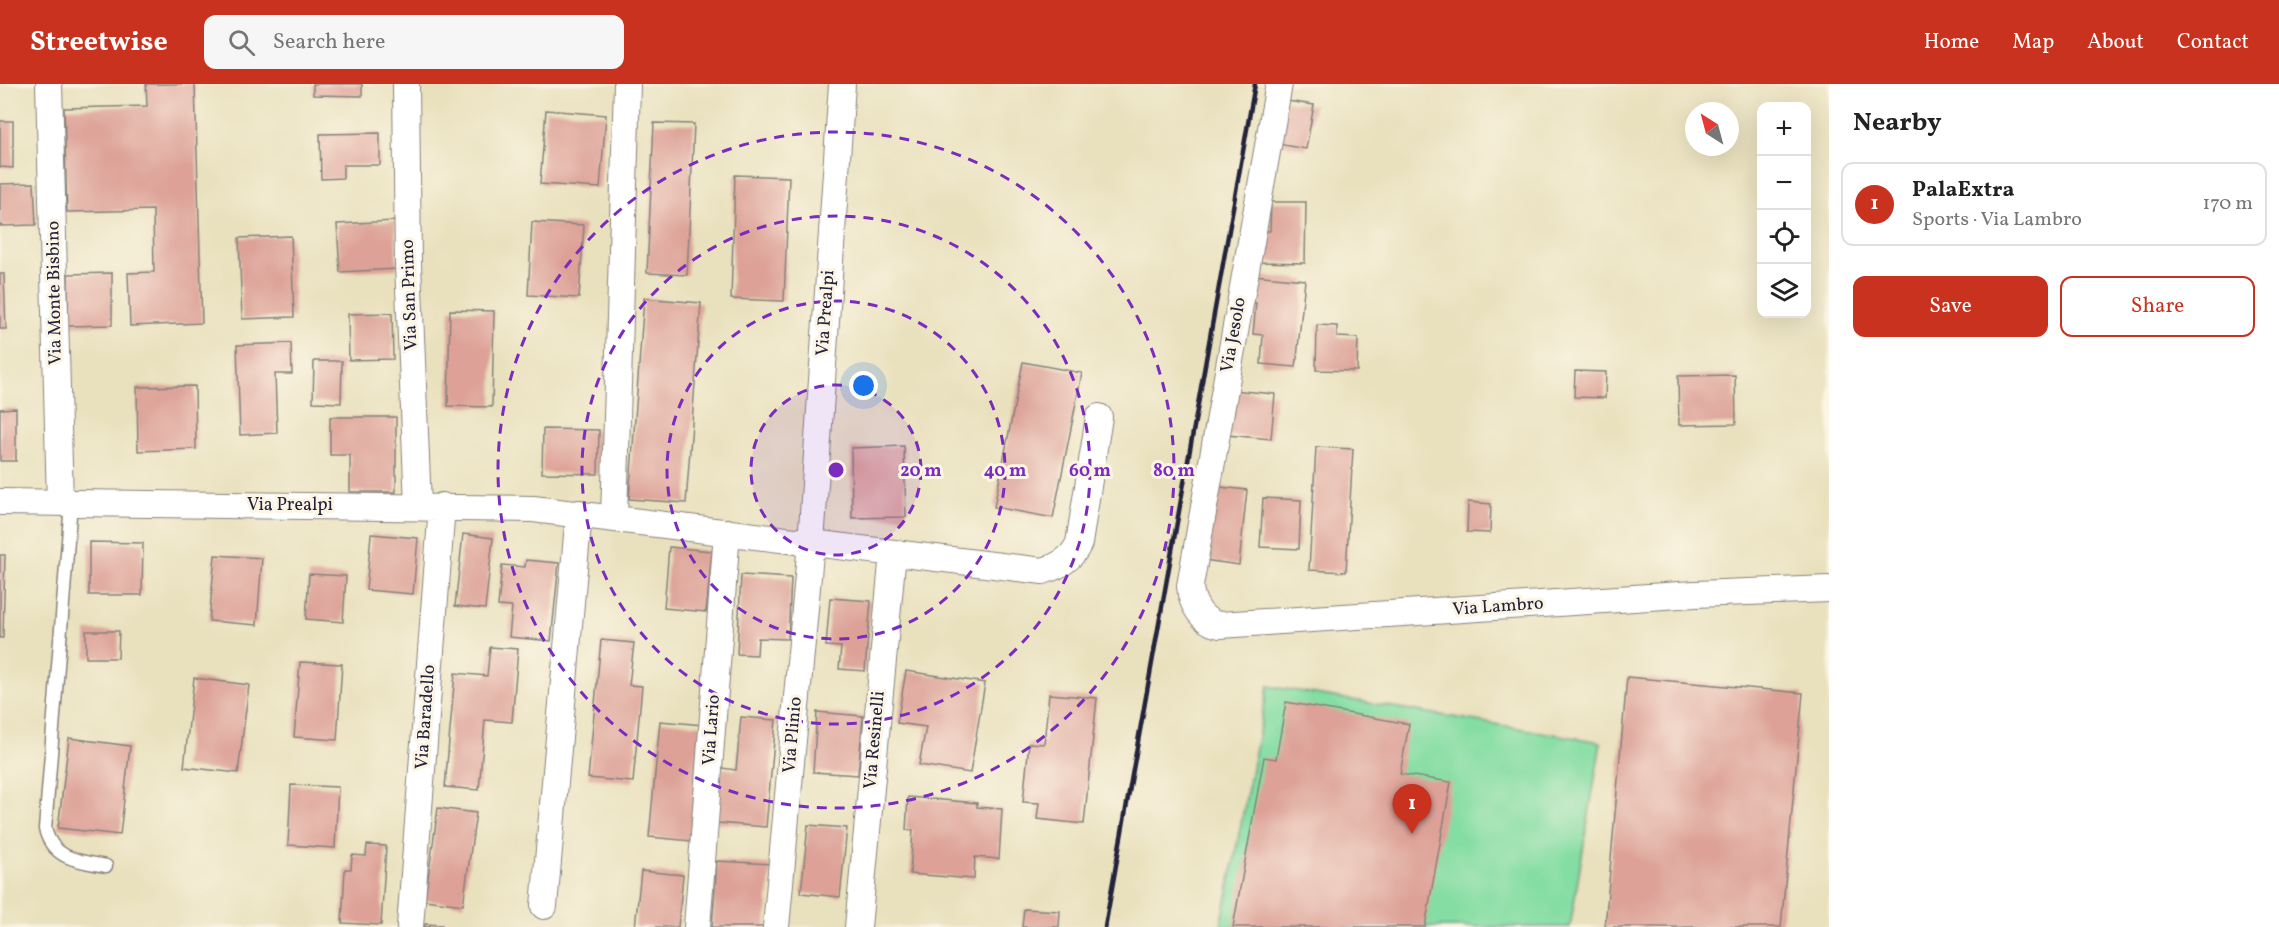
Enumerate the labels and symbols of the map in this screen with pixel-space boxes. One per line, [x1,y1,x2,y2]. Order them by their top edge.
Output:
north arrow [1685,102,1739,156]
street label: Via Monte Bisbino [41,221,69,365]
street label: Via San Primo [396,239,424,351]
street label: Via Prealpi [811,269,841,357]
street label: Via Jesolo [1215,295,1253,375]
your location [849,371,878,400]
text: 20 m [900,459,942,484]
text: 40 m [984,459,1026,484]
text: 60 m [1069,459,1111,484]
text: 80 m [1153,459,1195,484]
centre of rings [826,460,846,480]
street label: Via Prealpi [247,493,333,518]
street label: Via Lambro [1452,591,1544,623]
street label: Via Baradello [410,664,442,770]
street label: Via Resinelli [858,690,892,790]
street label: Via Lario [697,694,727,766]
street label: Via Plinio [777,696,809,774]
pin: 1 [1392,784,1432,834]

